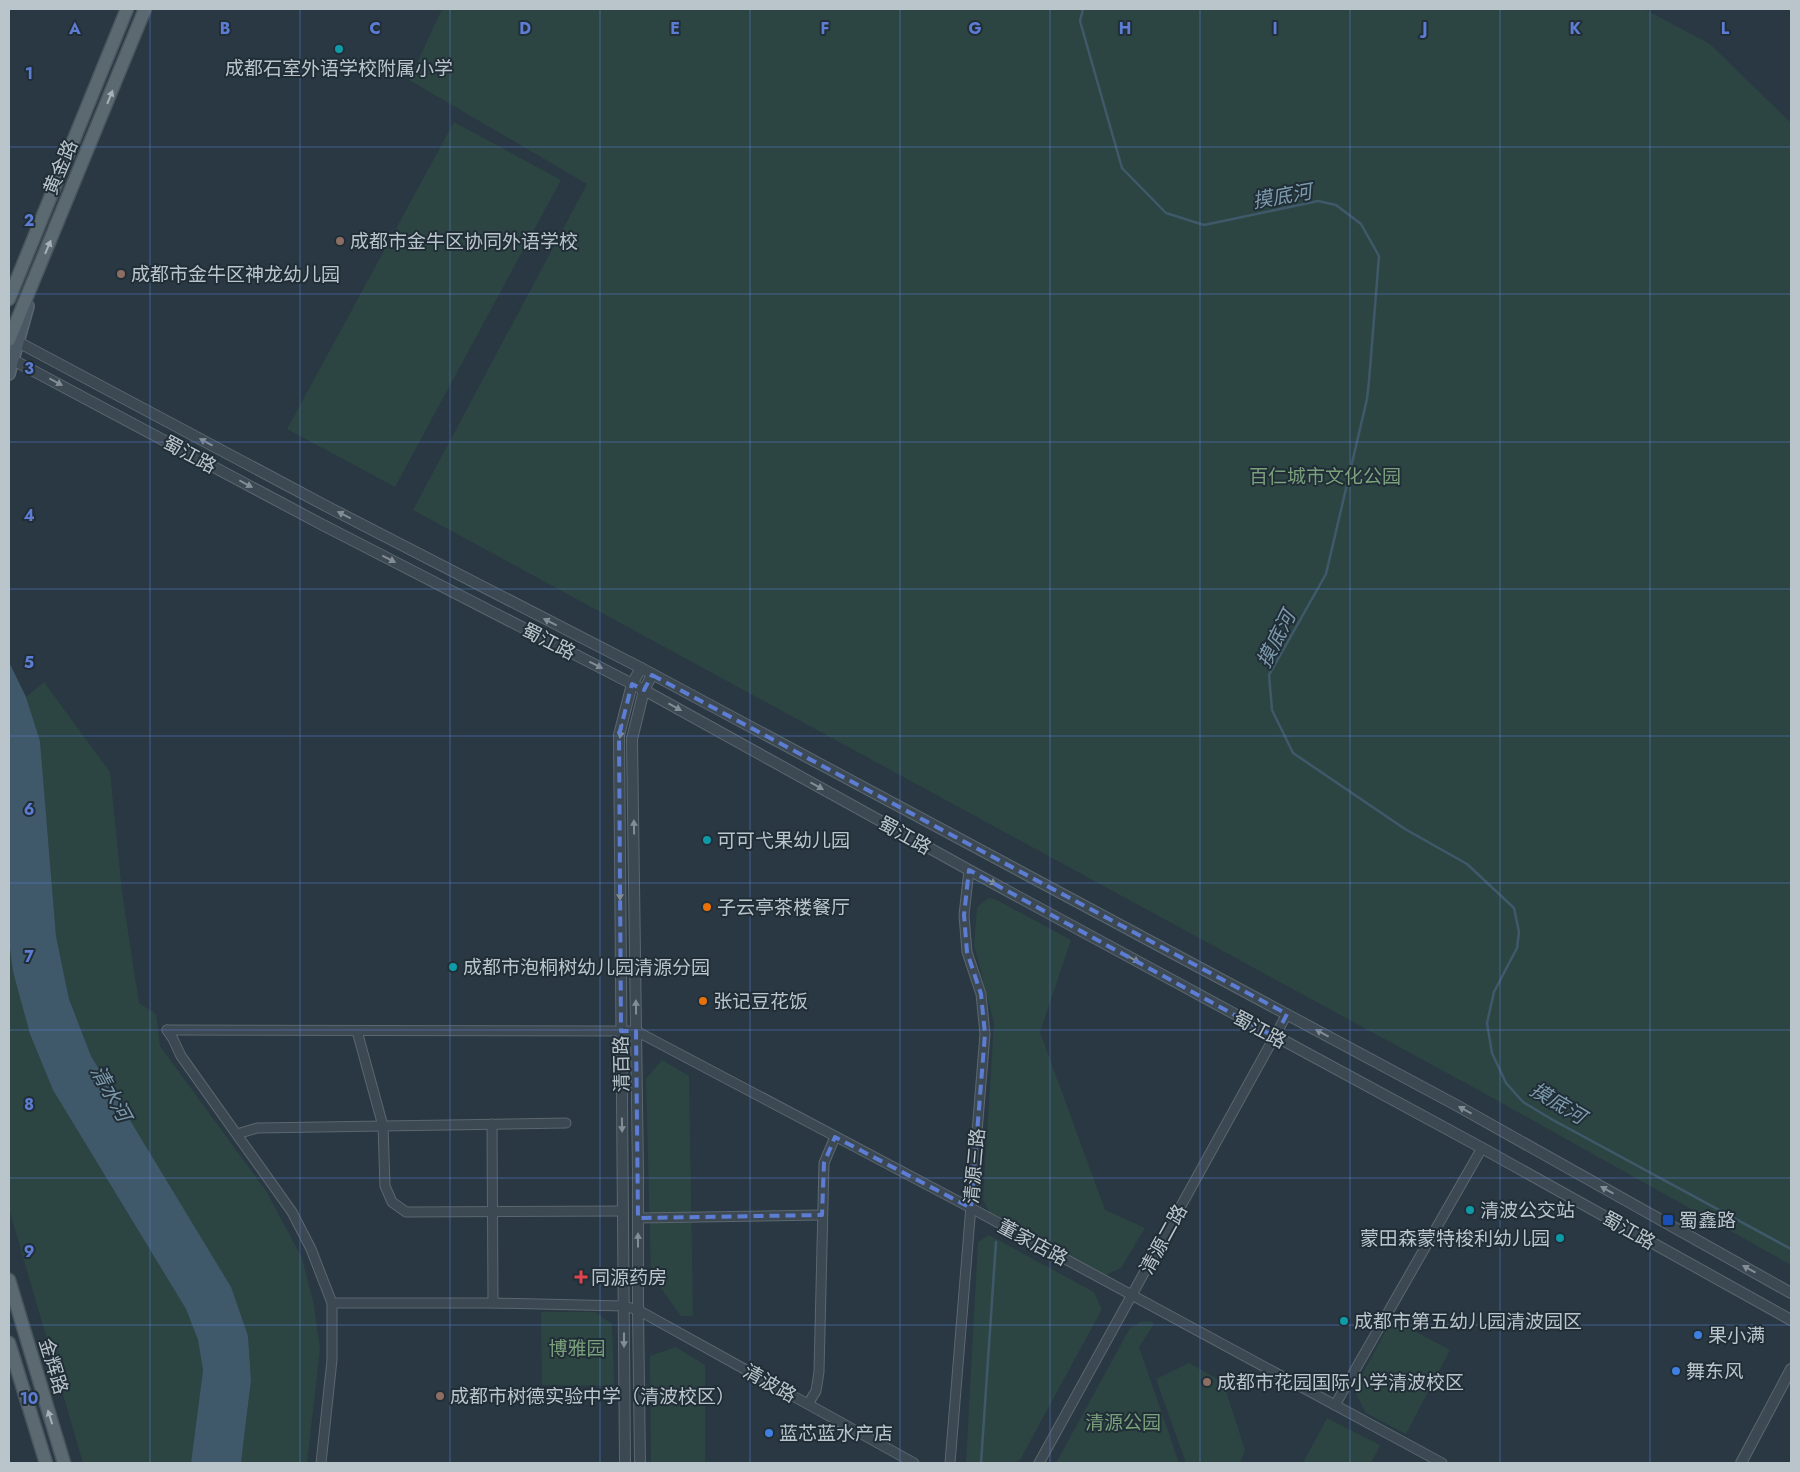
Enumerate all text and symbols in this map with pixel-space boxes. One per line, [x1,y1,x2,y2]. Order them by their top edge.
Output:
text: A [68,17,81,40]
text: B [220,17,230,40]
text: C [369,17,381,40]
text: D [519,17,531,40]
text: E [670,17,680,40]
text: F [821,17,829,40]
text: G [968,17,982,40]
text: H [1119,17,1131,40]
text: I [1272,17,1278,40]
text: J [1419,17,1428,40]
text: K [1569,17,1581,40]
text: L [1721,17,1730,40]
marker: 成都石室外语学校附属小学 [333,43,345,55]
place label: 成都石室外语学校附属小学 [225,55,453,82]
text: 1 [25,62,33,85]
one-way arrow [107,89,114,104]
street label: 黄金路 [37,136,84,199]
water label: 摸底河 [1250,176,1318,216]
text: 2 [24,209,34,232]
place label: 成都市金牛区协同外语学校 [350,228,578,255]
marker: 成都市金牛区协同外语学校 [334,235,346,247]
one-way arrow [44,240,52,254]
place label: 成都市金牛区神龙幼儿园 [131,261,340,288]
marker: 成都市金牛区神龙幼儿园 [115,268,127,280]
text: 3 [24,357,34,380]
one-way arrow [49,378,63,387]
street label: 蜀江路 [158,429,221,480]
one-way arrow [199,438,213,446]
park label: 百仁城市文化公园 [1249,463,1401,490]
one-way arrow [238,480,253,488]
text: 4 [23,504,35,527]
one-way arrow [336,511,351,519]
one-way arrow [382,555,397,563]
water label: 摸底河 [1250,602,1305,673]
street label: 蜀江路 [517,616,580,666]
one-way arrow [543,618,558,626]
text: 5 [24,651,34,674]
one-way arrow [589,661,603,669]
one-way arrow [668,703,682,712]
one-way arrow [616,723,624,739]
one-way arrow [810,782,824,790]
text: 6 [24,798,34,821]
street label: 蜀江路 [873,810,936,861]
one-way arrow [629,819,637,835]
place label: 可可弋果幼儿园 [717,827,850,854]
marker: 可可弋果幼儿园 [701,834,713,846]
one-way arrow [983,877,997,886]
one-way arrow [616,885,624,901]
place label: 子云亭茶楼餐厅 [717,894,850,921]
marker: 子云亭茶楼餐厅 [701,901,713,913]
text: 7 [24,945,34,968]
place label: 成都市泡桐树幼儿园清源分园 [463,954,710,981]
one-way arrow [1125,955,1140,963]
marker: 成都市泡桐树幼儿园清源分园 [447,961,459,973]
place label: 张记豆花饭 [713,988,808,1015]
marker: 张记豆花饭 [697,995,709,1007]
one-way arrow [632,999,640,1015]
street label: 蜀江路 [1228,1004,1291,1055]
one-way arrow [1315,1029,1329,1037]
street label: 清百路 [608,1035,635,1093]
water label: 清水河 [83,1060,140,1130]
water label: 摸底河 [1525,1076,1594,1133]
text: 8 [24,1093,34,1116]
one-way arrow [1458,1106,1472,1115]
one-way arrow [618,1118,626,1134]
street label: 清源三路 [958,1127,991,1205]
one-way arrow [1600,1186,1614,1194]
place label: 清波公交站 [1480,1197,1575,1224]
street label: 清源二路 [1133,1199,1194,1279]
marker: 清波公交站 [1464,1204,1476,1216]
street label: 蜀江路 [1597,1205,1660,1256]
place label: 蜀鑫路 [1679,1207,1736,1234]
street label: 董家店路 [993,1213,1073,1272]
marker: 蜀鑫路 [1661,1213,1675,1227]
place label: 蒙田森蒙特梭利幼儿园 [1360,1225,1550,1252]
one-way arrow [634,1231,642,1247]
marker: 蒙田森蒙特梭利幼儿园 [1554,1232,1566,1244]
text: 9 [24,1240,34,1263]
place label: 同源药房 [591,1264,667,1291]
one-way arrow [1741,1265,1756,1273]
marker: 同源药房 [575,1271,587,1283]
place label: 成都市第五幼儿园清波园区 [1354,1308,1582,1335]
marker: 成都市第五幼儿园清波园区 [1338,1315,1350,1327]
place label: 果小满 [1708,1322,1765,1349]
marker: 果小满 [1692,1329,1704,1341]
one-way arrow [620,1333,628,1349]
street label: 金辉路 [32,1335,75,1397]
park label: 博雅园 [548,1335,606,1362]
street label: 清波路 [738,1358,801,1409]
place label: 舞东风 [1686,1358,1743,1385]
marker: 舞东风 [1670,1365,1682,1377]
place label: 成都市花园国际小学清波校区 [1217,1369,1464,1396]
marker: 成都市花园国际小学清波校区 [1201,1376,1213,1388]
place label: 成都市树德实验中学（清波校区） [450,1383,735,1410]
text: 10 [20,1387,38,1410]
marker: 成都市树德实验中学（清波校区） [434,1390,446,1402]
one-way arrow [45,1409,53,1424]
park label: 清源公园 [1085,1409,1161,1436]
place label: 蓝芯蓝水产店 [779,1420,893,1447]
marker: 蓝芯蓝水产店 [763,1427,775,1439]

